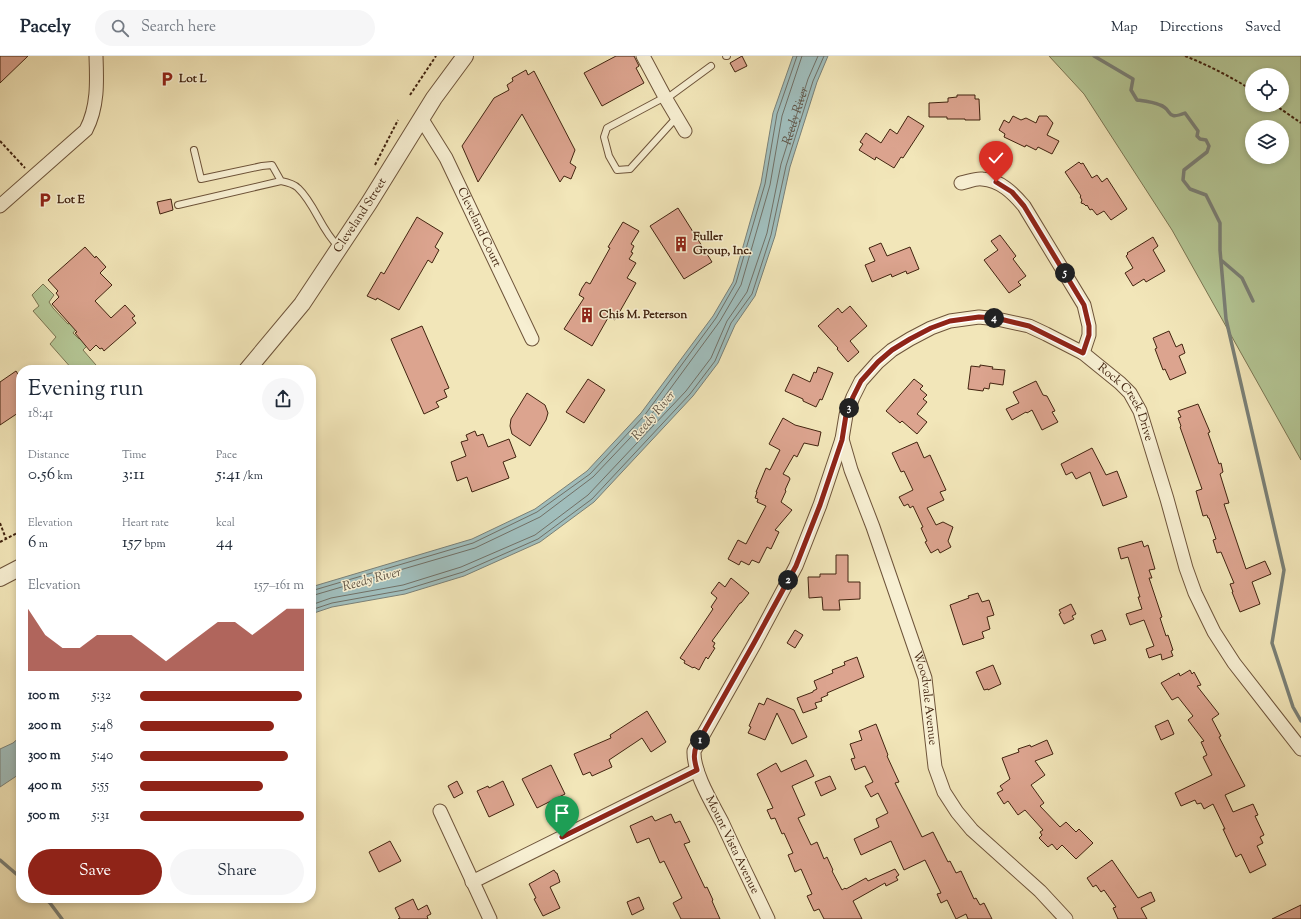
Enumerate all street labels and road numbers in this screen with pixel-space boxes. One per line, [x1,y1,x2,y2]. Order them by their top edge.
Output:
street label: Cleveland Street [329,175,391,256]
street label: Cleveland Court [452,184,506,270]
street label: Rock Creek Drive [1094,359,1158,444]
street label: Woodvale Avenue [907,649,942,747]
street label: Mount Vista Avenue [700,793,764,898]

